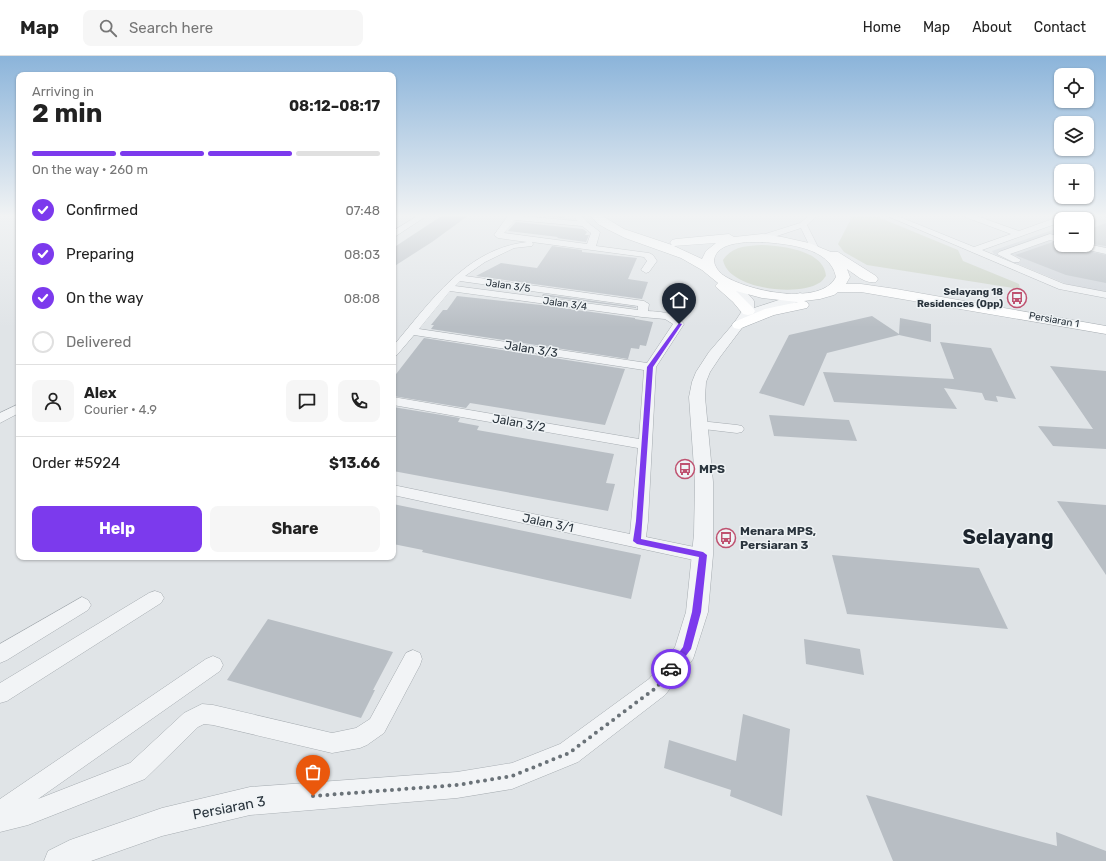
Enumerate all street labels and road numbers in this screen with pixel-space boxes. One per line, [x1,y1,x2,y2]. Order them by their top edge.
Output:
street label: Jalan 3/5 [485,277,531,295]
street label: Jalan 3/4 [542,295,588,313]
street label: Persiaran 1 [1028,310,1080,330]
street label: Jalan 3/3 [503,338,559,360]
street label: Jalan 3/2 [491,411,547,435]
street label: Jalan 3/1 [521,511,575,535]
street label: Persiaran 3 [191,793,267,823]

